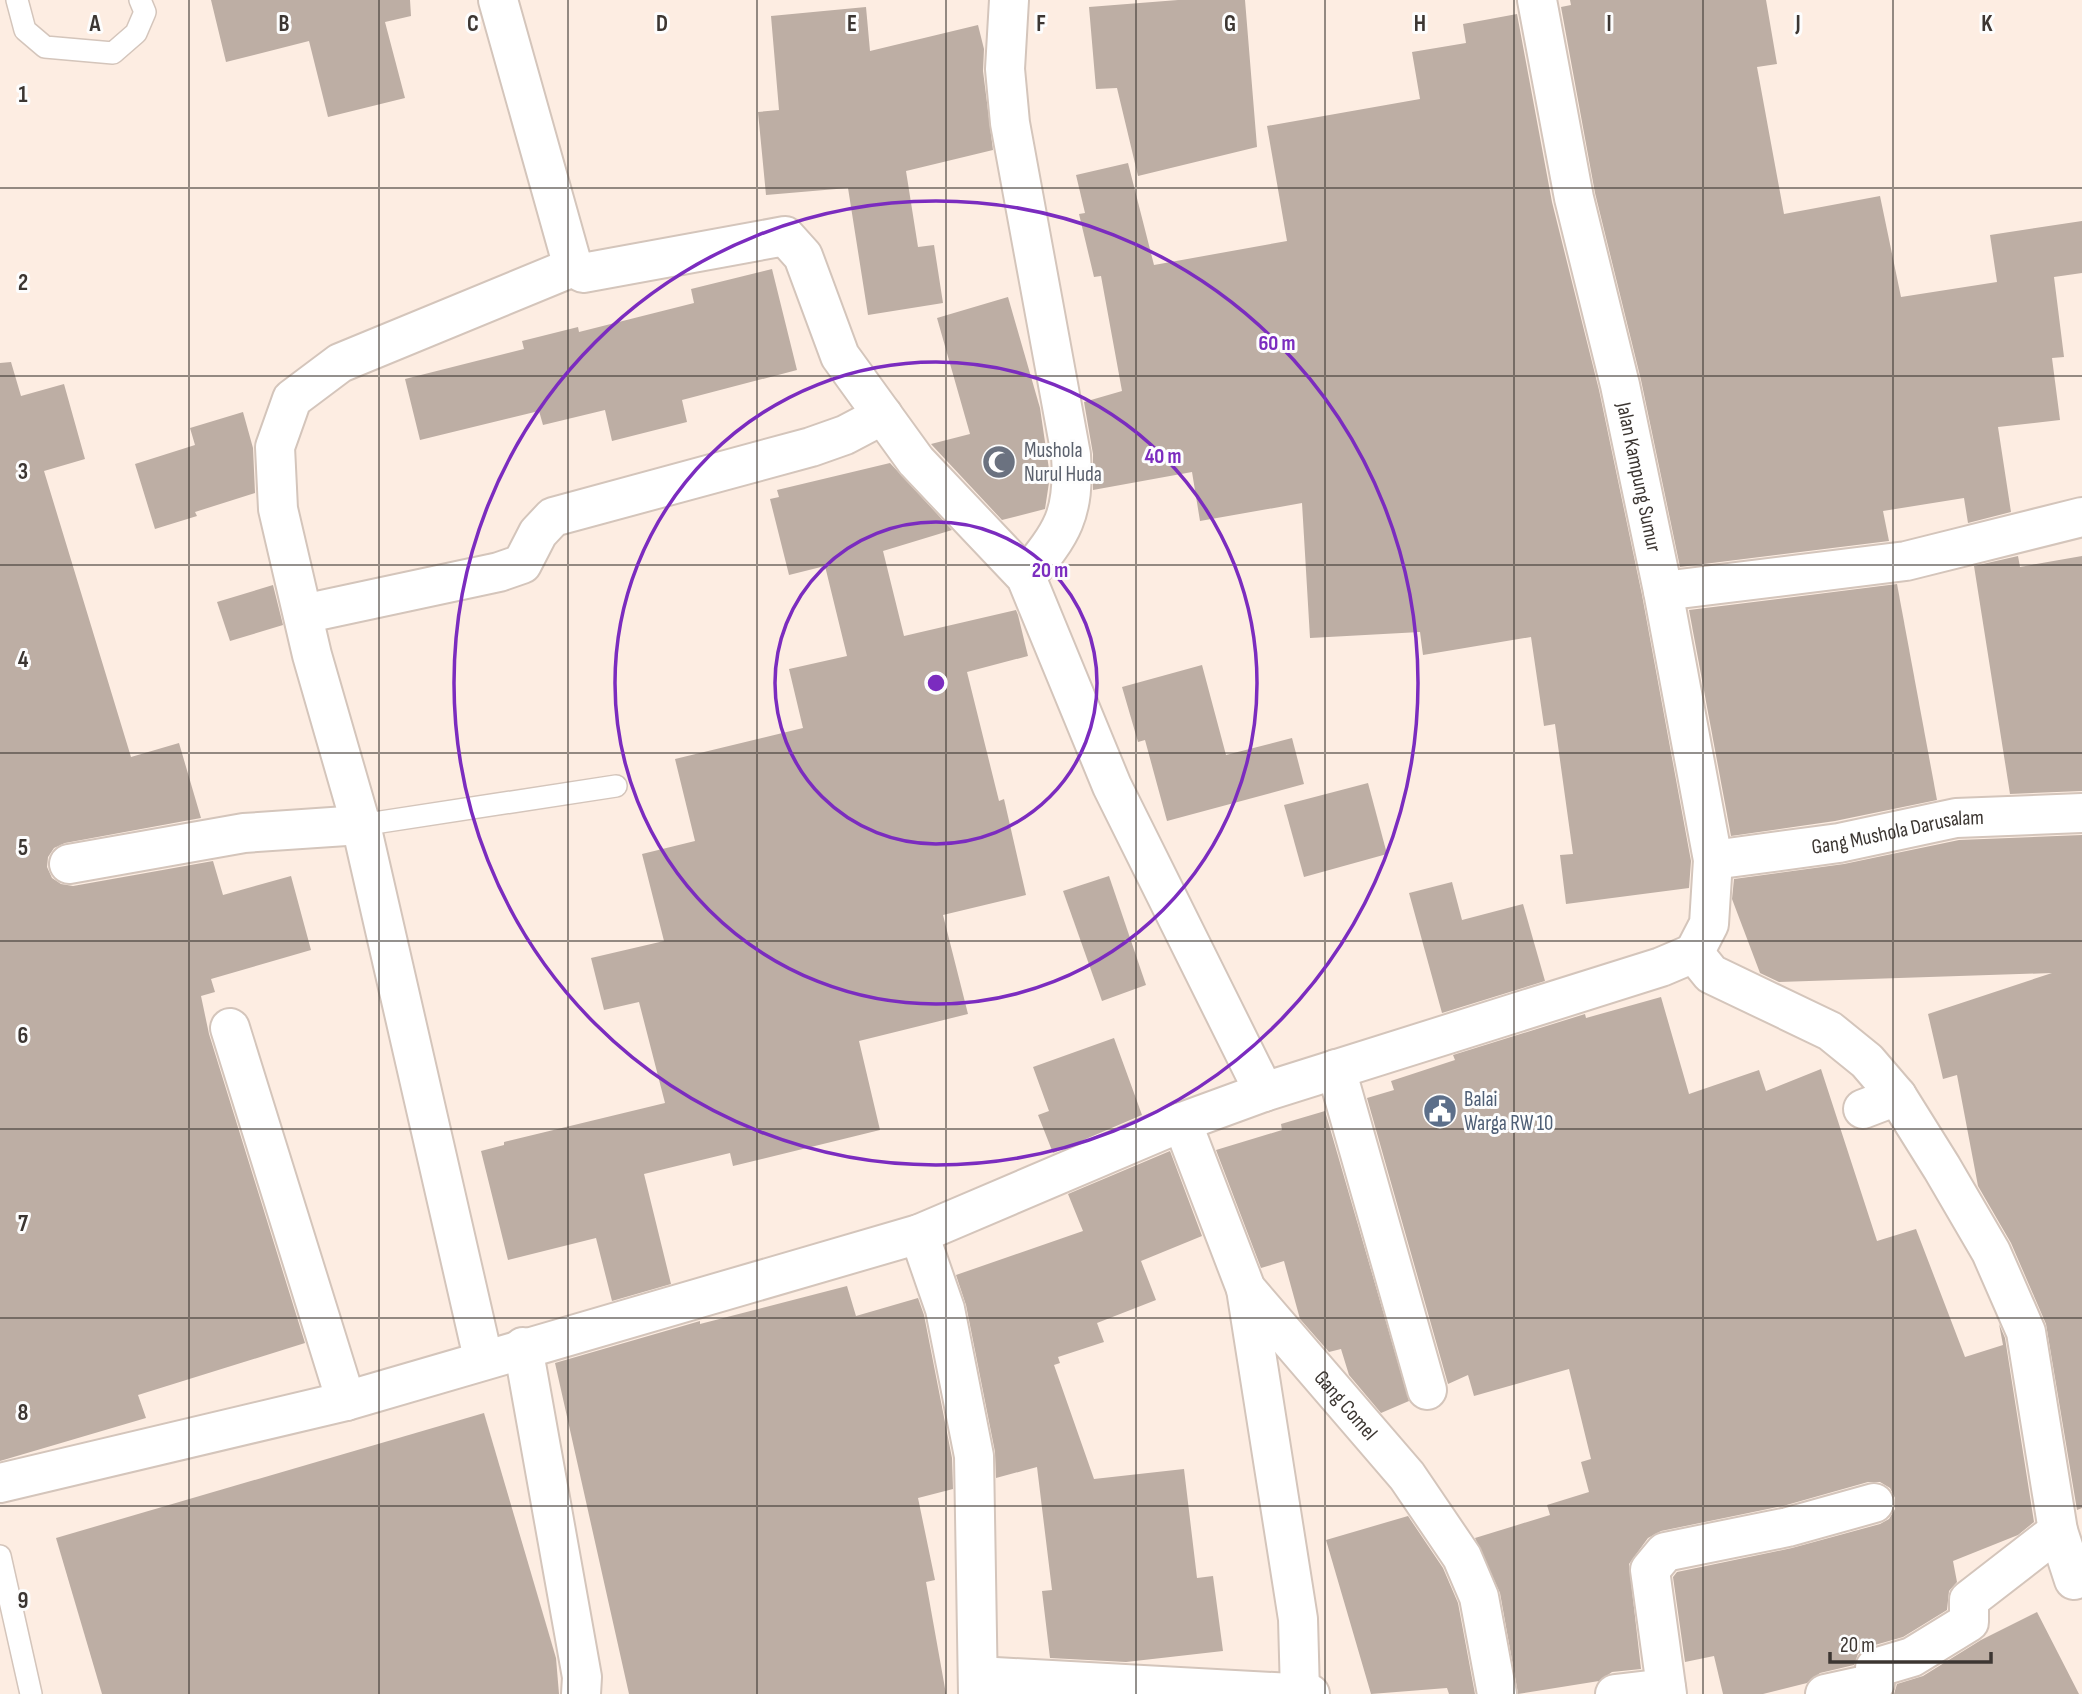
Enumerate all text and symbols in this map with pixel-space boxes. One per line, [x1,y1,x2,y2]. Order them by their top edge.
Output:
text: A [89,10,102,38]
text: B [279,10,290,38]
text: C [467,10,479,38]
text: D [656,10,668,38]
text: E [847,10,857,38]
text: F [1036,10,1046,38]
text: G [1224,10,1236,38]
text: H [1414,10,1426,38]
text: I [1606,10,1612,38]
text: J [1794,10,1801,38]
text: K [1981,10,1993,38]
text: 1 [18,81,28,109]
text: 2 [18,269,28,297]
text: 60 m [1258,331,1296,356]
street label: Jalan Kampung Sumur [1611,399,1666,554]
place label: Mushola Nurul Huda [1024,438,1102,487]
mosque icon: Mushola Nurul Huda [980,443,1018,481]
text: 40 m [1145,444,1181,469]
text: 3 [18,458,28,486]
text: 20 m [1032,558,1068,583]
text: 4 [18,646,29,674]
centre of rings [924,671,948,695]
street label: Gang Mushola Darusalam [1810,805,1984,860]
text: 5 [18,834,28,862]
text: 6 [18,1022,28,1050]
place label: Balai Warga RW 10 [1464,1087,1553,1136]
public building icon: Balai Warga RW 10 [1421,1092,1459,1130]
text: 7 [18,1210,28,1238]
street label: Gang Comel [1309,1365,1382,1445]
text: 8 [18,1399,29,1427]
text: 9 [18,1587,28,1615]
scale bar [1830,1620,1991,1664]
text: 20 m [1840,1633,1875,1658]

